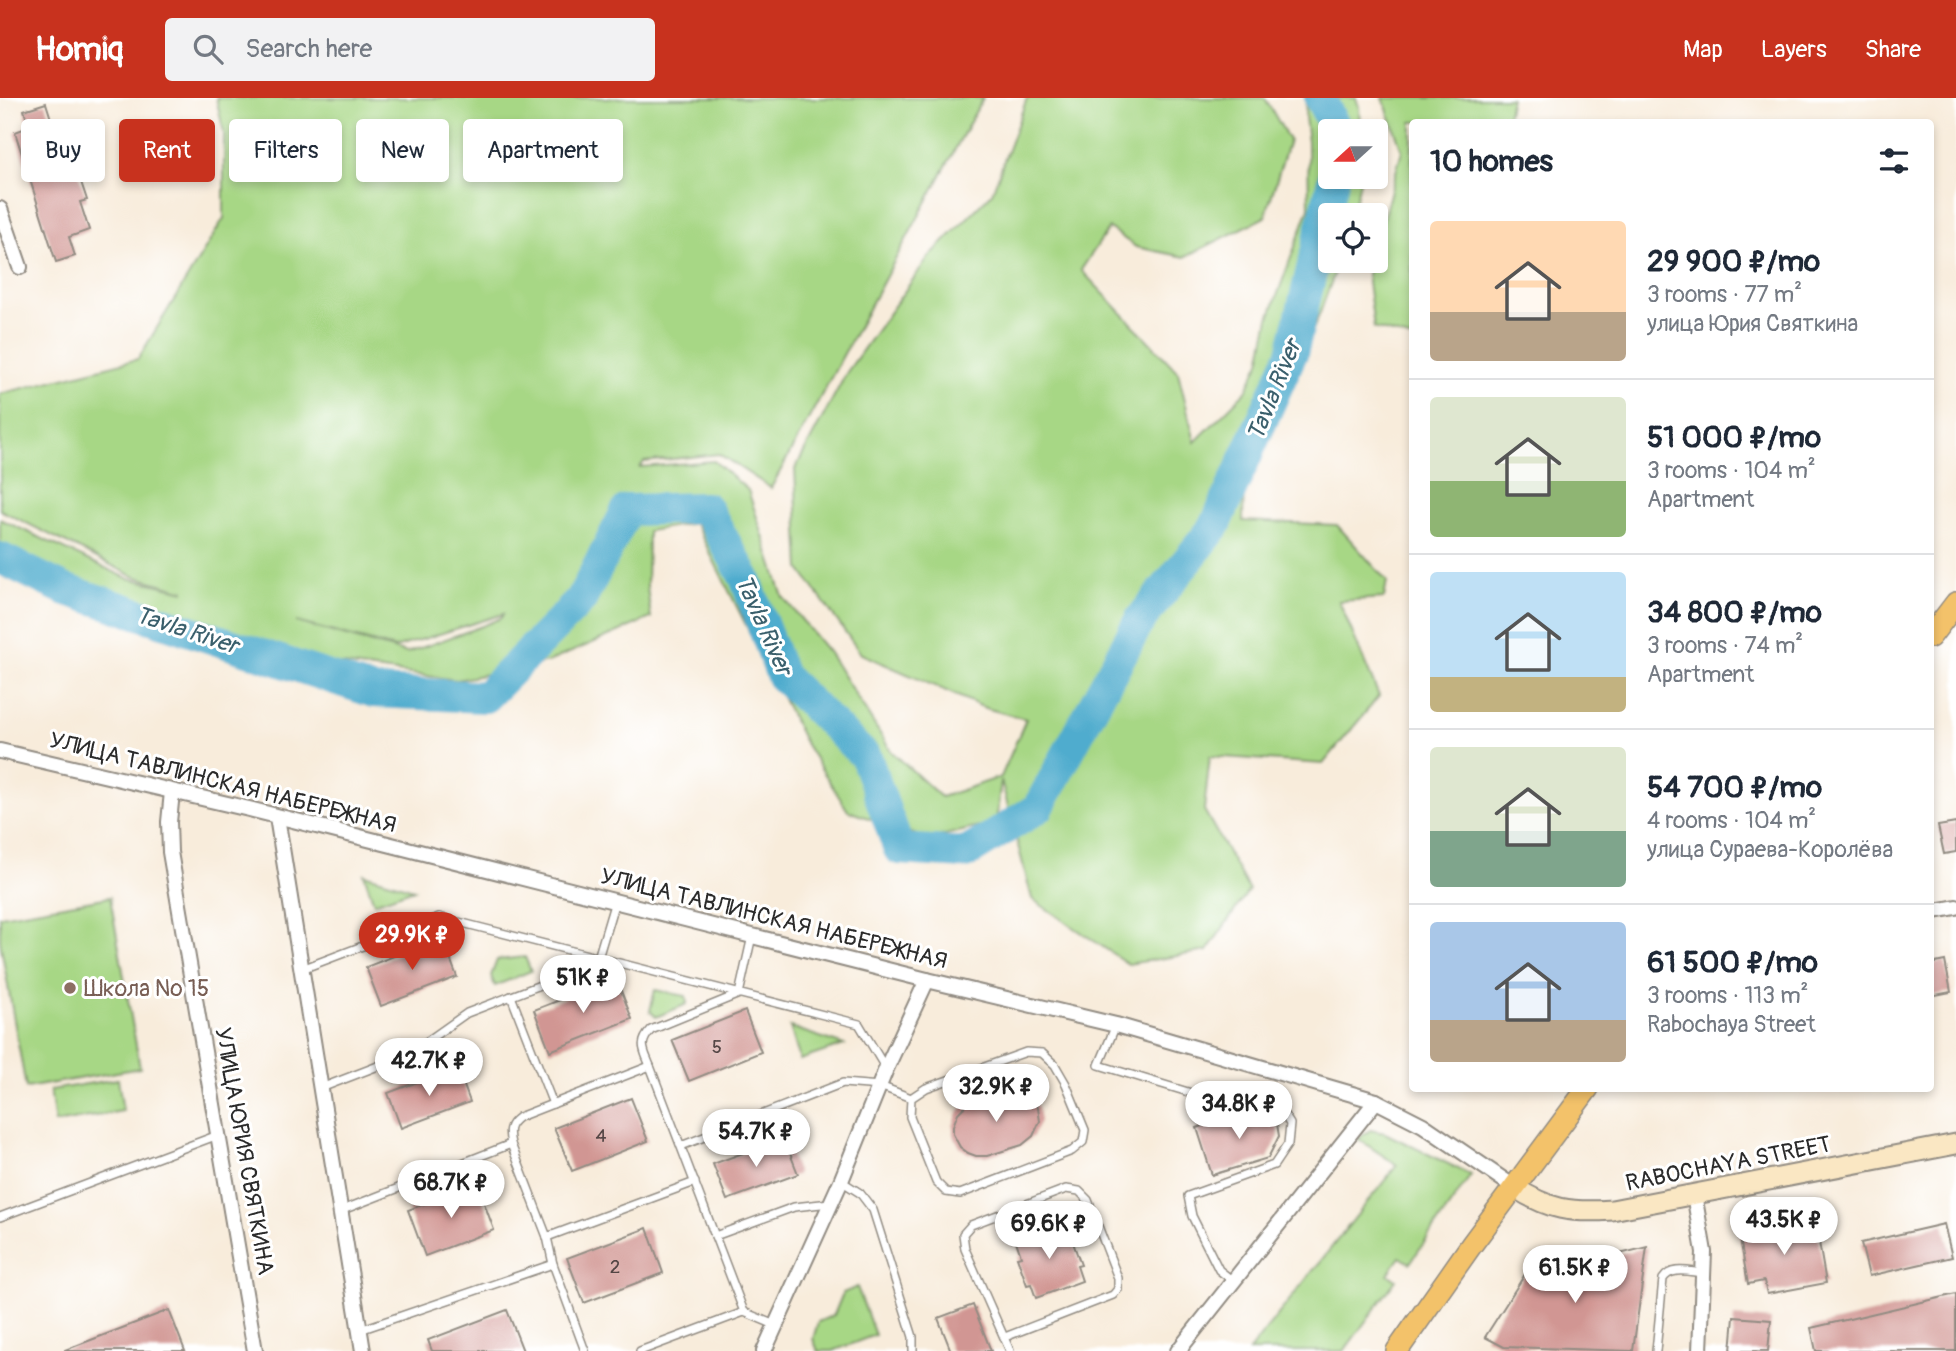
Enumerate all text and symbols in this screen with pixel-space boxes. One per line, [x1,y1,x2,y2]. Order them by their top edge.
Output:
search box [165,18,655,81]
text: Homiq [35,29,123,70]
icon: search [189,30,227,68]
text: Search here [245,33,372,65]
text: Map [1683,35,1723,64]
text: Layers [1761,35,1827,64]
text: Share [1865,35,1921,64]
chip: Buy [21,119,105,182]
chip: Rent [119,119,215,182]
chip: Filters [229,119,342,182]
chip: New [356,119,449,182]
chip: Apartment [463,119,623,182]
north arrow [1318,119,1388,189]
map controls [1318,119,1388,273]
icon: filters [1875,142,1913,180]
text: 10 homes [1430,143,1553,180]
button: locate [1318,203,1388,273]
text: 29 900 ₽/mo [1647,243,1820,280]
icon: home [1486,249,1570,333]
text: 3 rooms · 77 m² [1647,280,1802,309]
text: улица Юрия Святкина [1647,309,1858,338]
water label: Tavla River [1241,332,1309,445]
text: 51 000 ₽/mo [1647,419,1821,456]
icon: home [1486,425,1570,509]
text: 3 rooms · 104 m² [1647,456,1816,485]
text: Apartment [1647,485,1754,514]
water label: Tavla River [729,571,800,683]
text: 34 800 ₽/mo [1647,594,1822,631]
water label: Tavla River [132,600,245,662]
icon: home [1486,600,1570,684]
text: 3 rooms · 74 m² [1647,631,1803,660]
text: Apartment [1647,660,1754,689]
street label: УЛИЦА ТАВЛИНСКАЯ НАБЕРЕЖНАЯ [46,725,399,840]
text: 54 700 ₽/mo [1647,769,1822,806]
icon: home [1486,775,1570,859]
text: 4 rooms · 104 m² [1647,806,1816,835]
text: улица Сураева-Королёва [1647,835,1893,864]
street label: УЛИЦА ТАВЛИНСКАЯ НАБЕРЕЖНАЯ [597,861,950,976]
pin: 29.9K ₽ [347,912,477,972]
text: 29.9K ₽ [375,920,449,949]
text: 61 500 ₽/mo [1647,944,1818,981]
icon: home [1486,950,1570,1034]
pin: 51K ₽ [534,956,632,1015]
text: 51K ₽ [556,963,610,992]
place label: Школа № 15 [84,974,209,1003]
marker: Школа № 15 [62,980,78,996]
text: 3 rooms · 113 m² [1647,981,1808,1010]
text: Rabochaya Street [1647,1010,1816,1039]
street label: УЛИЦА ЮРИЯ СВЯТКИНА [208,1025,281,1277]
house number: 5 [712,1035,722,1059]
pin: 42.7K ₽ [364,1038,494,1098]
text: 42.7K ₽ [391,1046,467,1075]
pin: 32.9K ₽ [931,1065,1061,1124]
text: 32.9K ₽ [958,1072,1034,1101]
pin: 34.8K ₽ [1174,1082,1304,1141]
text: 34.8K ₽ [1201,1089,1277,1118]
pin: 54.7K ₽ [691,1110,821,1169]
text: 54.7K ₽ [718,1117,794,1146]
house number: 4 [595,1124,607,1148]
street label: RABOCHAYA STREET [1623,1129,1833,1198]
pin: 68.7K ₽ [386,1160,516,1220]
text: 68.7K ₽ [414,1168,488,1197]
pin: 43.5K ₽ [1719,1198,1849,1257]
pin: 69.6K ₽ [984,1202,1114,1261]
text: 43.5K ₽ [1746,1205,1822,1234]
text: 69.6K ₽ [1011,1209,1087,1238]
pin: 61.5K ₽ [1510,1246,1640,1305]
text: 61.5K ₽ [1539,1253,1611,1282]
house number: 2 [610,1255,620,1279]

